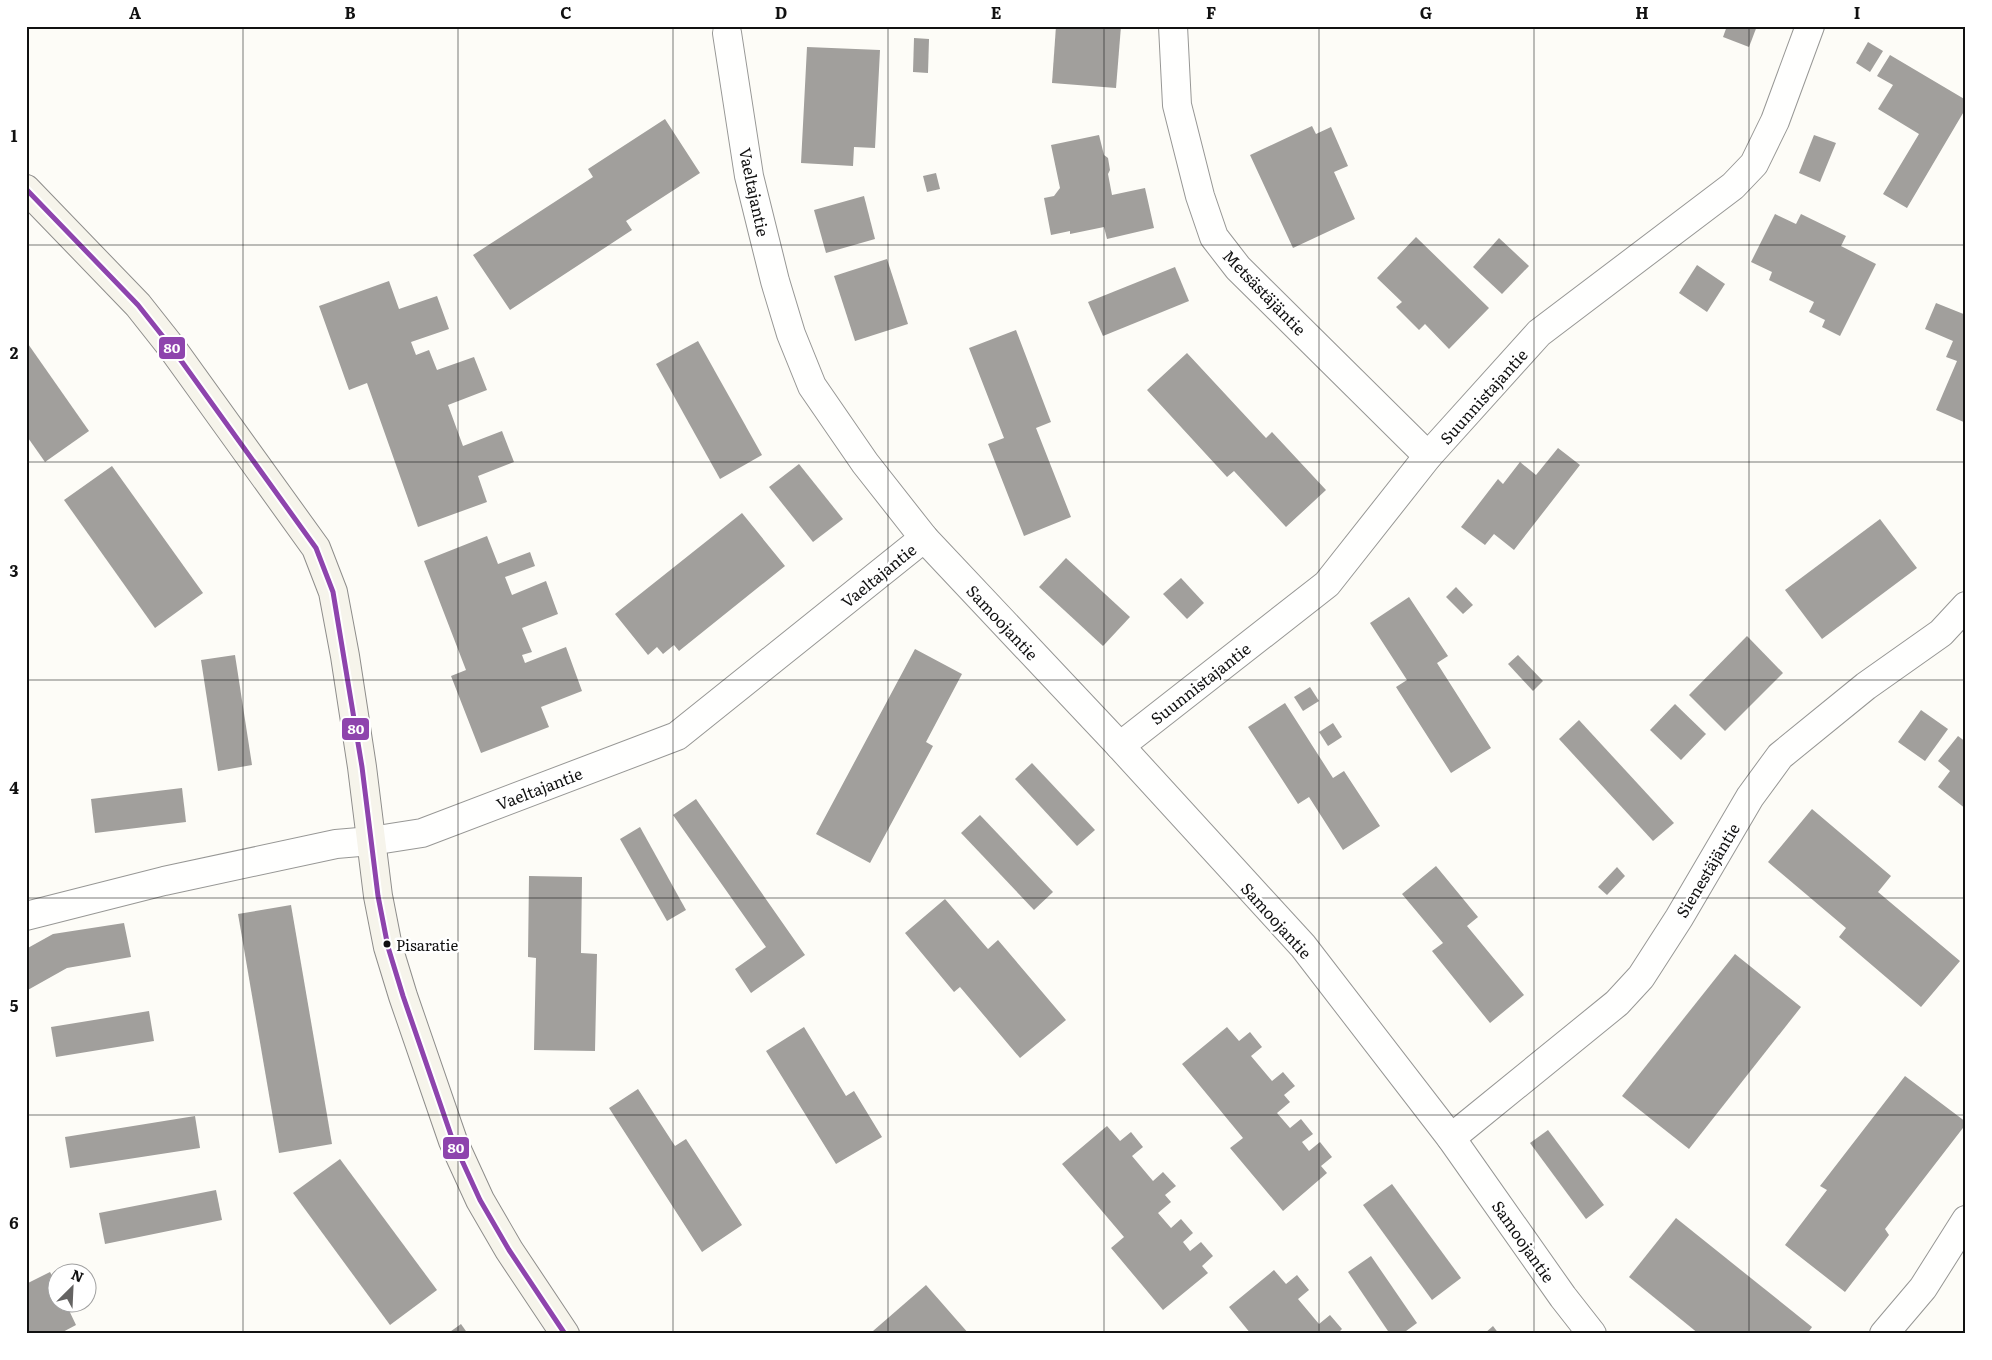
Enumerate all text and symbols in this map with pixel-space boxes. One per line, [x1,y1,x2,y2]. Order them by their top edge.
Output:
text: A [129,0,141,24]
text: B [344,0,356,24]
text: C [560,0,572,24]
text: D [775,0,787,24]
text: E [991,0,1002,24]
text: F [1206,0,1216,24]
text: G [1420,0,1432,24]
text: H [1635,0,1649,24]
text: I [1854,0,1860,24]
text: 1 [11,123,18,147]
street label: Vaeltajantie [734,145,776,239]
street label: Metsästäjäntie [1218,244,1312,340]
line badge: 80 [158,336,186,360]
text: 80 [164,337,181,357]
text: 2 [10,340,19,364]
street label: Suunnistajantie [1434,343,1532,449]
street label: Vaeltajantie [835,537,921,613]
text: 3 [10,558,19,582]
street label: Samoojantie [962,579,1044,665]
street label: Suunnistajantie [1145,636,1255,730]
line badge: 80 [341,717,370,741]
text: 80 [348,718,365,738]
street label: Vaeltajantie [492,761,586,815]
text: 4 [9,775,19,799]
street label: Sienestäjäntie [1669,818,1745,922]
street label: Samoojantie [1236,877,1318,963]
place label: Pisaratie [396,933,459,956]
marker: Pisaratie [382,939,392,949]
text: 5 [10,993,19,1017]
line badge: 80 [442,1136,470,1160]
text: 80 [448,1137,465,1157]
street label: Samoojantie [1487,1195,1561,1287]
text: 6 [9,1210,19,1234]
north arrow [48,1262,98,1312]
text: N [68,1264,87,1287]

